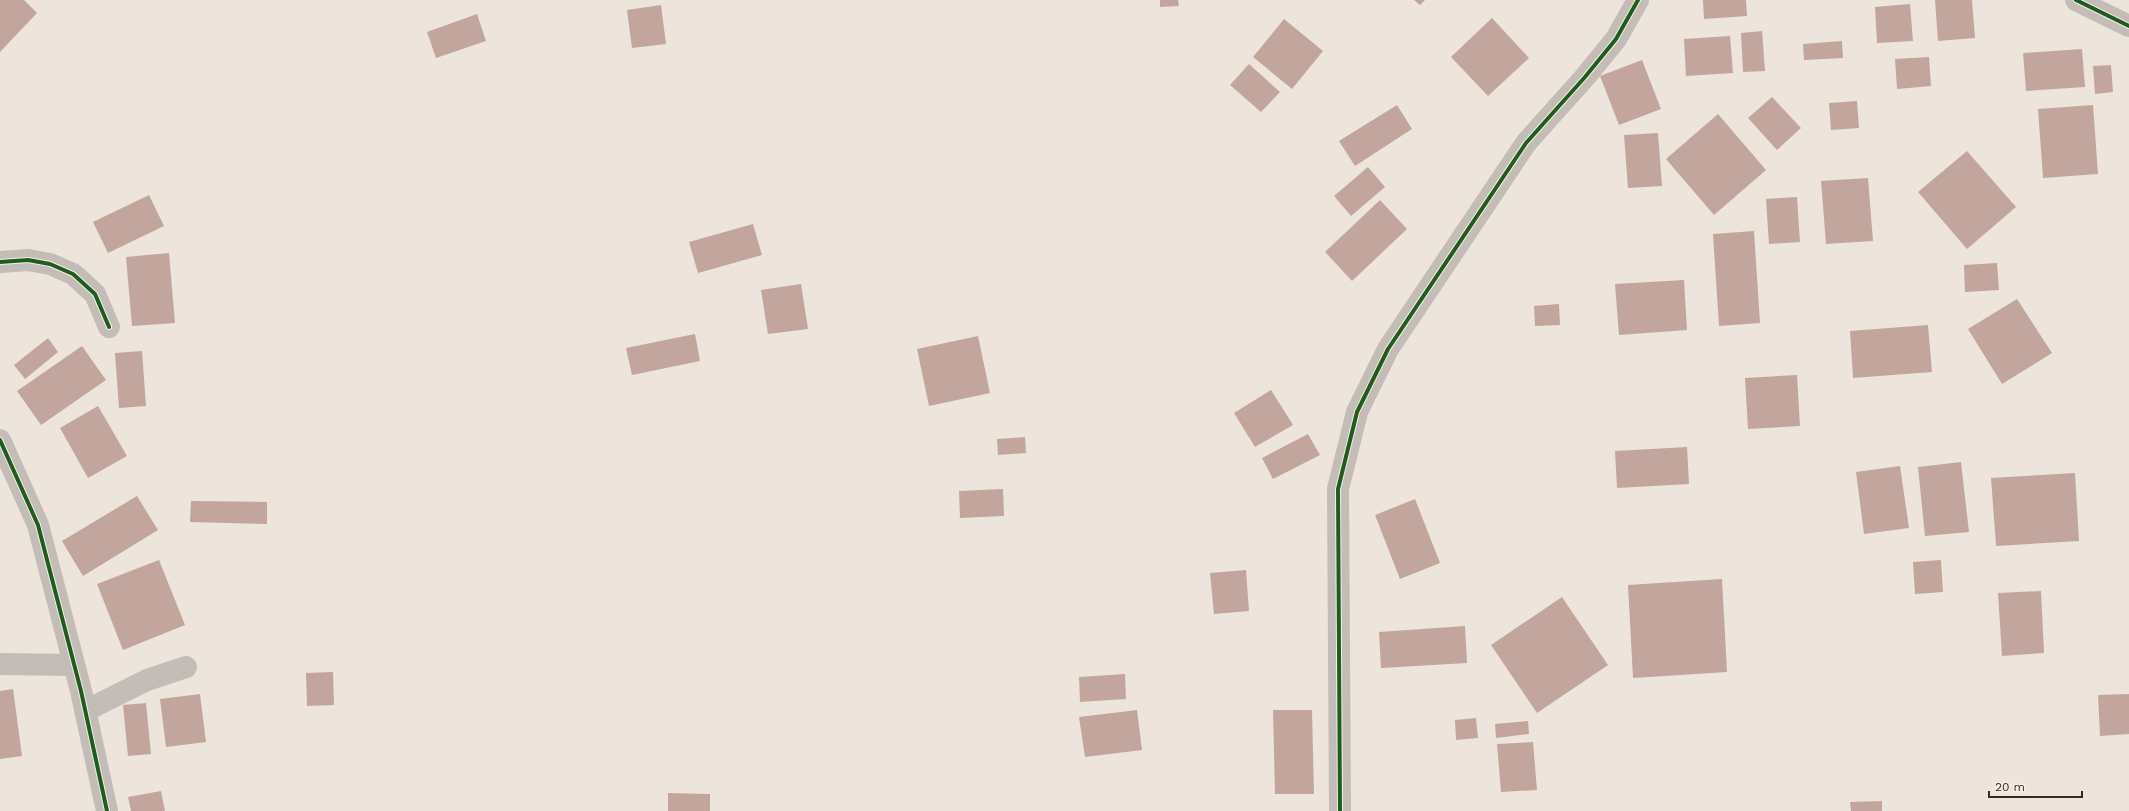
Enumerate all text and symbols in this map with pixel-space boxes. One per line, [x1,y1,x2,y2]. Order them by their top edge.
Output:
scale bar [1989,773,2082,799]
text: 20 m [1995,780,2025,794]

